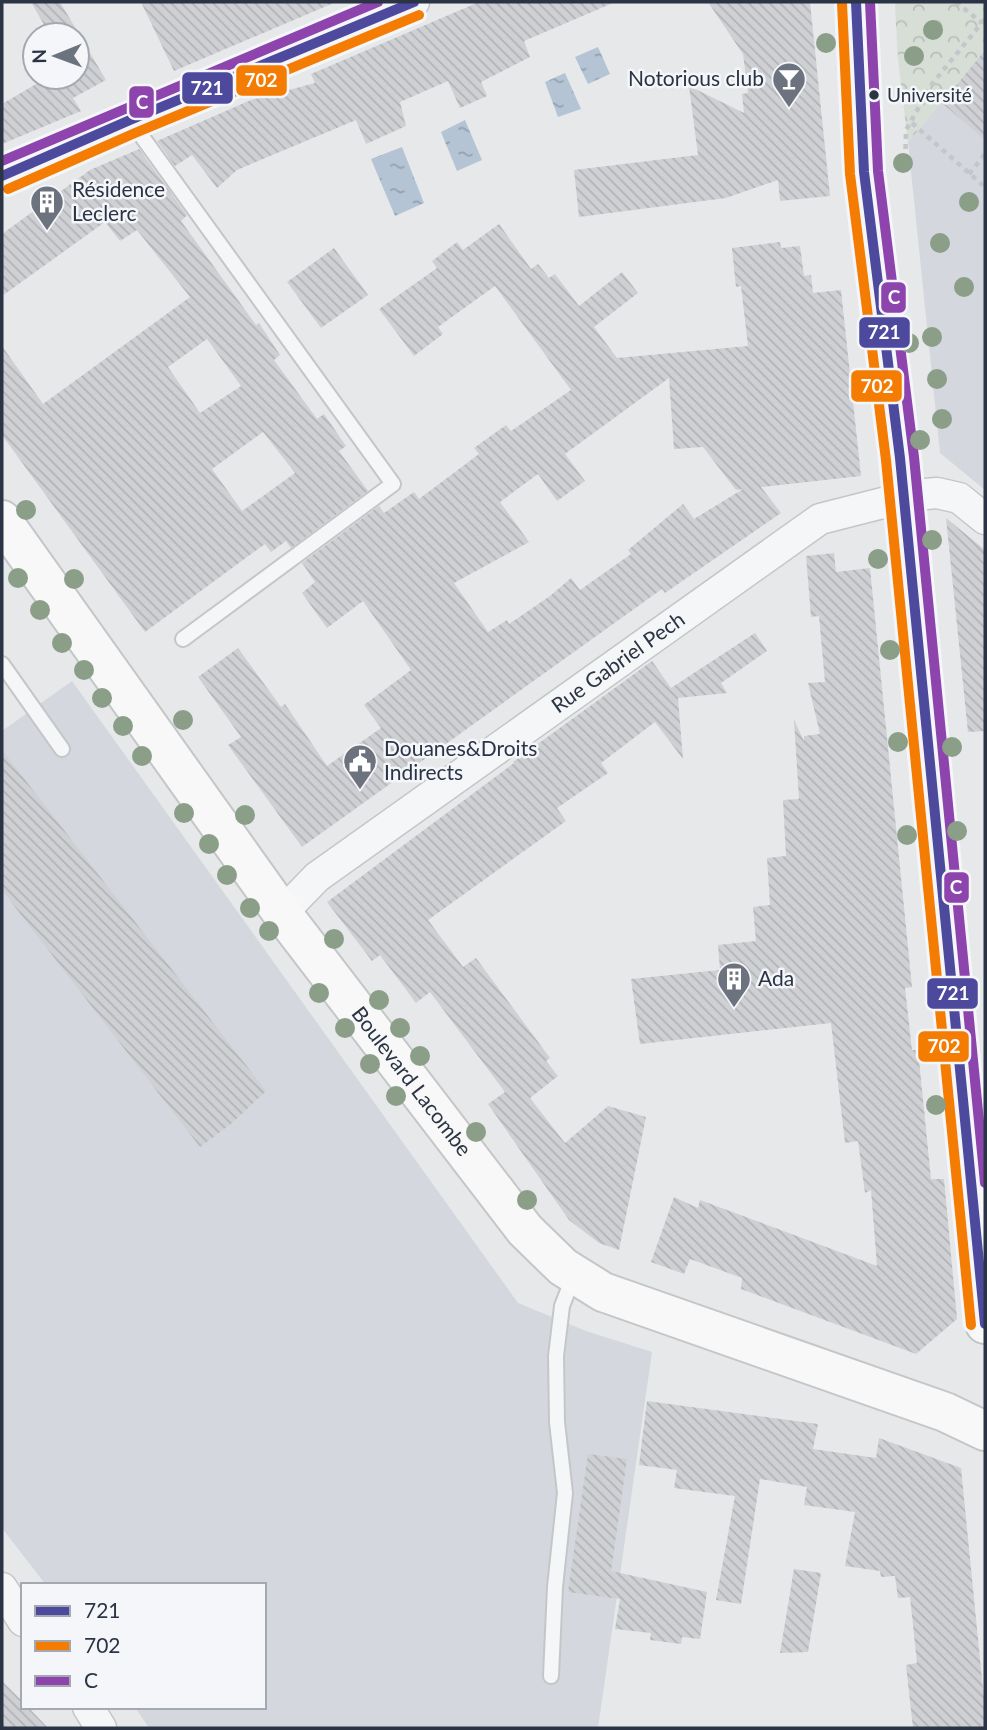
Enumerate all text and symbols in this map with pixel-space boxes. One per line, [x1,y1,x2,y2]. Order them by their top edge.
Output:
north arrow [21,21,91,91]
text: N [27,49,50,64]
bar icon: Notorious club [770,60,808,109]
line badge: 702 [235,64,288,97]
place label: Notorious club [628,65,764,90]
text: 702 [244,68,278,91]
line badge: 721 [181,71,234,105]
text: 721 [190,76,224,99]
place label: Université [887,83,972,106]
line badge: C [128,85,155,119]
marker: Université [867,88,881,102]
text: C [136,90,149,113]
place label: Résidence Leclerc [72,176,165,225]
building icon: Résidence Leclerc [28,183,66,232]
line badge: C [880,281,907,314]
text: C [888,285,901,308]
line badge: 721 [858,316,911,349]
text: 721 [867,320,901,343]
line badge: 702 [850,369,903,403]
text: 702 [860,374,894,397]
street label: Rue Gabriel Pech [546,606,689,717]
place label: Douanes&Droits Indirects [384,735,537,784]
public building icon: Douanes&Droits Indirects [341,742,379,791]
line badge: C [943,871,970,904]
text: C [950,875,963,898]
building icon: Ada [715,960,753,1009]
place label: Ada [758,965,794,990]
line badge: 721 [926,977,979,1010]
text: 721 [936,981,970,1004]
street label: Boulevard Lacombe [347,1001,478,1160]
line badge: 702 [917,1030,970,1063]
text: 702 [927,1034,961,1057]
legend [21,1583,266,1709]
text: 721 [84,1597,121,1622]
text: 702 [84,1632,121,1657]
text: C [84,1667,98,1692]

